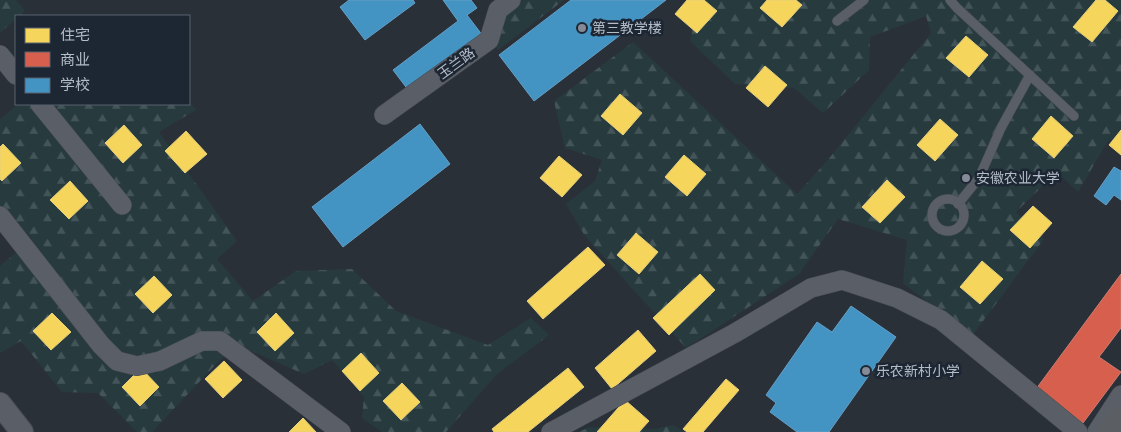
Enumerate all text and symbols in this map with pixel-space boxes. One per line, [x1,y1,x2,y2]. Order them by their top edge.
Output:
legend [15,15,190,105]
place label: 第三教学楼 [592,18,662,37]
marker: 第三教学楼 [576,22,588,34]
text: 住宅 [60,24,90,45]
street label: 玉兰路 [433,43,478,83]
text: 商业 [60,49,90,70]
text: 学校 [60,74,90,95]
place label: 安徽农业大学 [976,168,1060,187]
marker: 安徽农业大学 [960,172,972,184]
place label: 乐农新村小学 [876,361,960,380]
marker: 乐农新村小学 [860,365,872,377]

